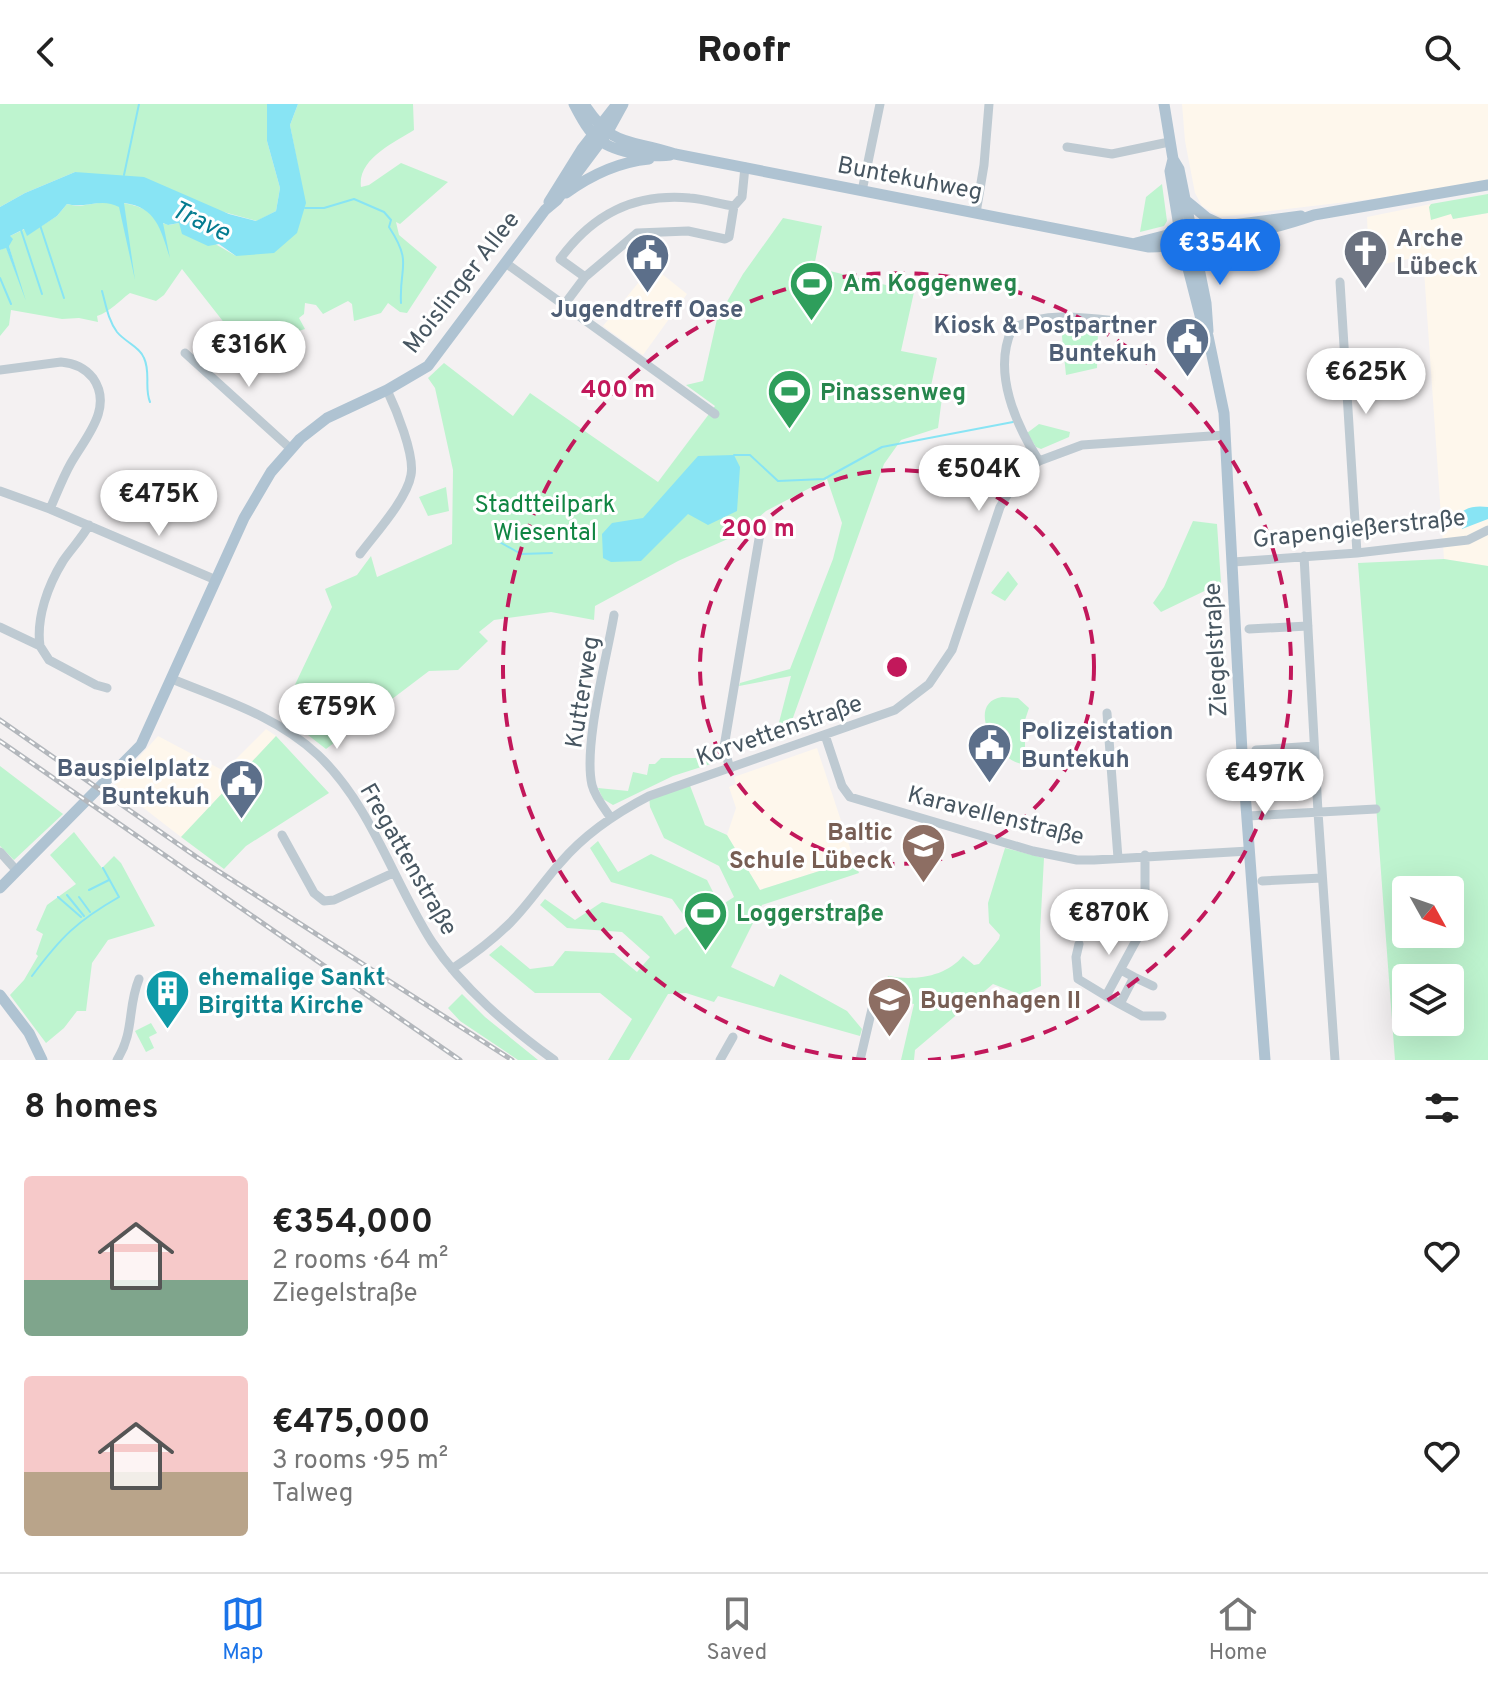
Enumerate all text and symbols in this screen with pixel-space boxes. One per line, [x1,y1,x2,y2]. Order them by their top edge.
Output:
text: Roofr [697,29,791,75]
icon: back [24,30,68,74]
icon: search [1420,30,1464,74]
street label: Buntekuhweg [834,151,985,209]
water label: Trave [165,194,235,251]
street label: Moislinger Allee [398,206,527,360]
pin: €354K [1164,219,1276,287]
place label: Arche Lübeck [1396,225,1478,283]
text: €354K [1178,228,1262,261]
church icon: Arche Lübeck [1341,228,1389,291]
public building icon: Jugendtreff Oase [623,231,671,294]
sports icon: Am Koggenweg [788,259,836,322]
place label: Am Koggenweg [843,270,1017,300]
place label: Jugendtreff Oase [551,296,743,326]
place label: Kiosk & Postpartner Buntekuh [933,312,1157,370]
public building icon: Kiosk & Postpartner Buntekuh [1164,315,1212,378]
pin: €316K [193,321,305,389]
text: €316K [211,330,287,363]
pin: €625K [1310,348,1422,416]
text: €625K [1325,357,1407,390]
sports icon: Pinassenweg [765,368,813,431]
text: 400 m [581,376,655,406]
place label: Pinassenweg [820,379,966,409]
pin: €504K [923,445,1035,513]
text: €504K [937,454,1021,487]
pin: €475K [103,470,215,538]
text: €475K [118,479,200,512]
park label: Stadtteilpark Wiesental [474,491,616,549]
street label: Grapengießerstraße [1251,504,1467,556]
text: 200 m [721,515,795,545]
street label: Ziegelstraße [1199,582,1235,718]
street label: Kutterweg [560,634,608,751]
centre of rings [883,653,911,681]
pin: €759K [281,683,393,751]
street label: Korvettenstraße [693,689,867,774]
text: €759K [297,692,377,725]
place label: Polizeistation Buntekuh [1021,718,1173,776]
public building icon: Polizeistation Buntekuh [966,721,1014,784]
pin: €497K [1209,749,1321,817]
place label: Bauspielplatz Buntekuh [57,755,210,813]
public building icon: Bauspielplatz Buntekuh [217,758,265,821]
text: €497K [1224,758,1306,791]
street label: Fregattenstraße [352,779,463,941]
street label: Karavellenstraße [904,780,1087,853]
place label: Baltic Schule Lübeck [729,819,893,877]
school or university icon: Baltic Schule Lübeck [900,822,948,885]
north arrow [1392,876,1464,948]
map controls [1392,876,1464,1036]
sports icon: Loggerstraße [681,889,729,952]
pin: €870K [1053,889,1165,957]
text: €870K [1068,898,1150,931]
place label: Loggerstraße [736,900,884,930]
place label: ehemalige Sankt Birgitta Kirche [198,964,385,1022]
button: layers [1392,964,1464,1036]
building icon: ehemalige Sankt Birgitta Kirche [143,967,191,1030]
school or university icon: Bugenhagen II [865,976,913,1039]
place label: Bugenhagen II [920,987,1081,1017]
icon: filters [1420,1086,1464,1130]
text: 8 homes [24,1087,158,1130]
text: €354,000 [272,1202,433,1245]
icon: home [88,1208,184,1304]
icon: heart [1420,1234,1464,1278]
text: 2 rooms · 64 m² [272,1245,448,1278]
text: Ziegelstraße [272,1278,418,1311]
text: €475,000 [272,1402,430,1445]
icon: home [88,1408,184,1504]
icon: heart [1420,1434,1464,1478]
text: 3 rooms · 95 m² [272,1445,448,1478]
text: Talweg [272,1478,353,1511]
tab: Map [221,1592,265,1667]
tab: Saved [707,1592,767,1667]
tab: Home [1209,1592,1267,1667]

